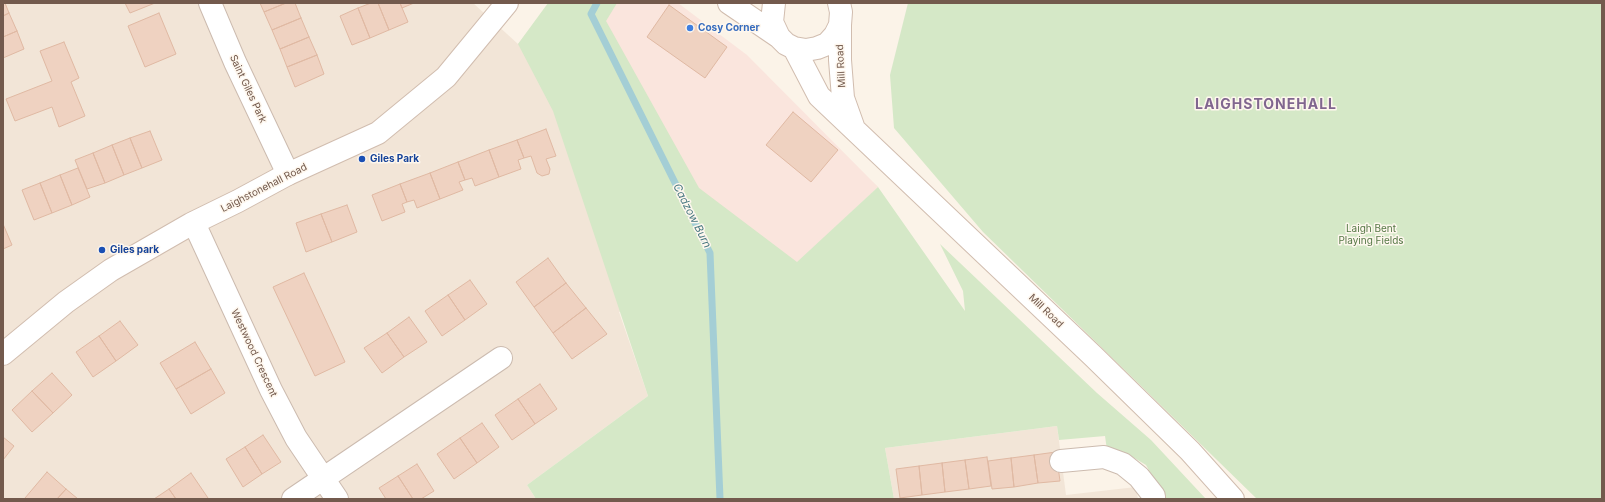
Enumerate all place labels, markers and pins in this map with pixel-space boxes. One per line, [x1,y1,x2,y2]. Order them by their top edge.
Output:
place label: Cosy Corner [698,22,759,34]
marker: Cosy Corner [685,23,695,33]
place label: Giles Park [370,153,419,165]
marker: Giles Park [357,154,367,164]
place label: Giles park [110,244,159,256]
marker: Giles park [97,245,107,255]

